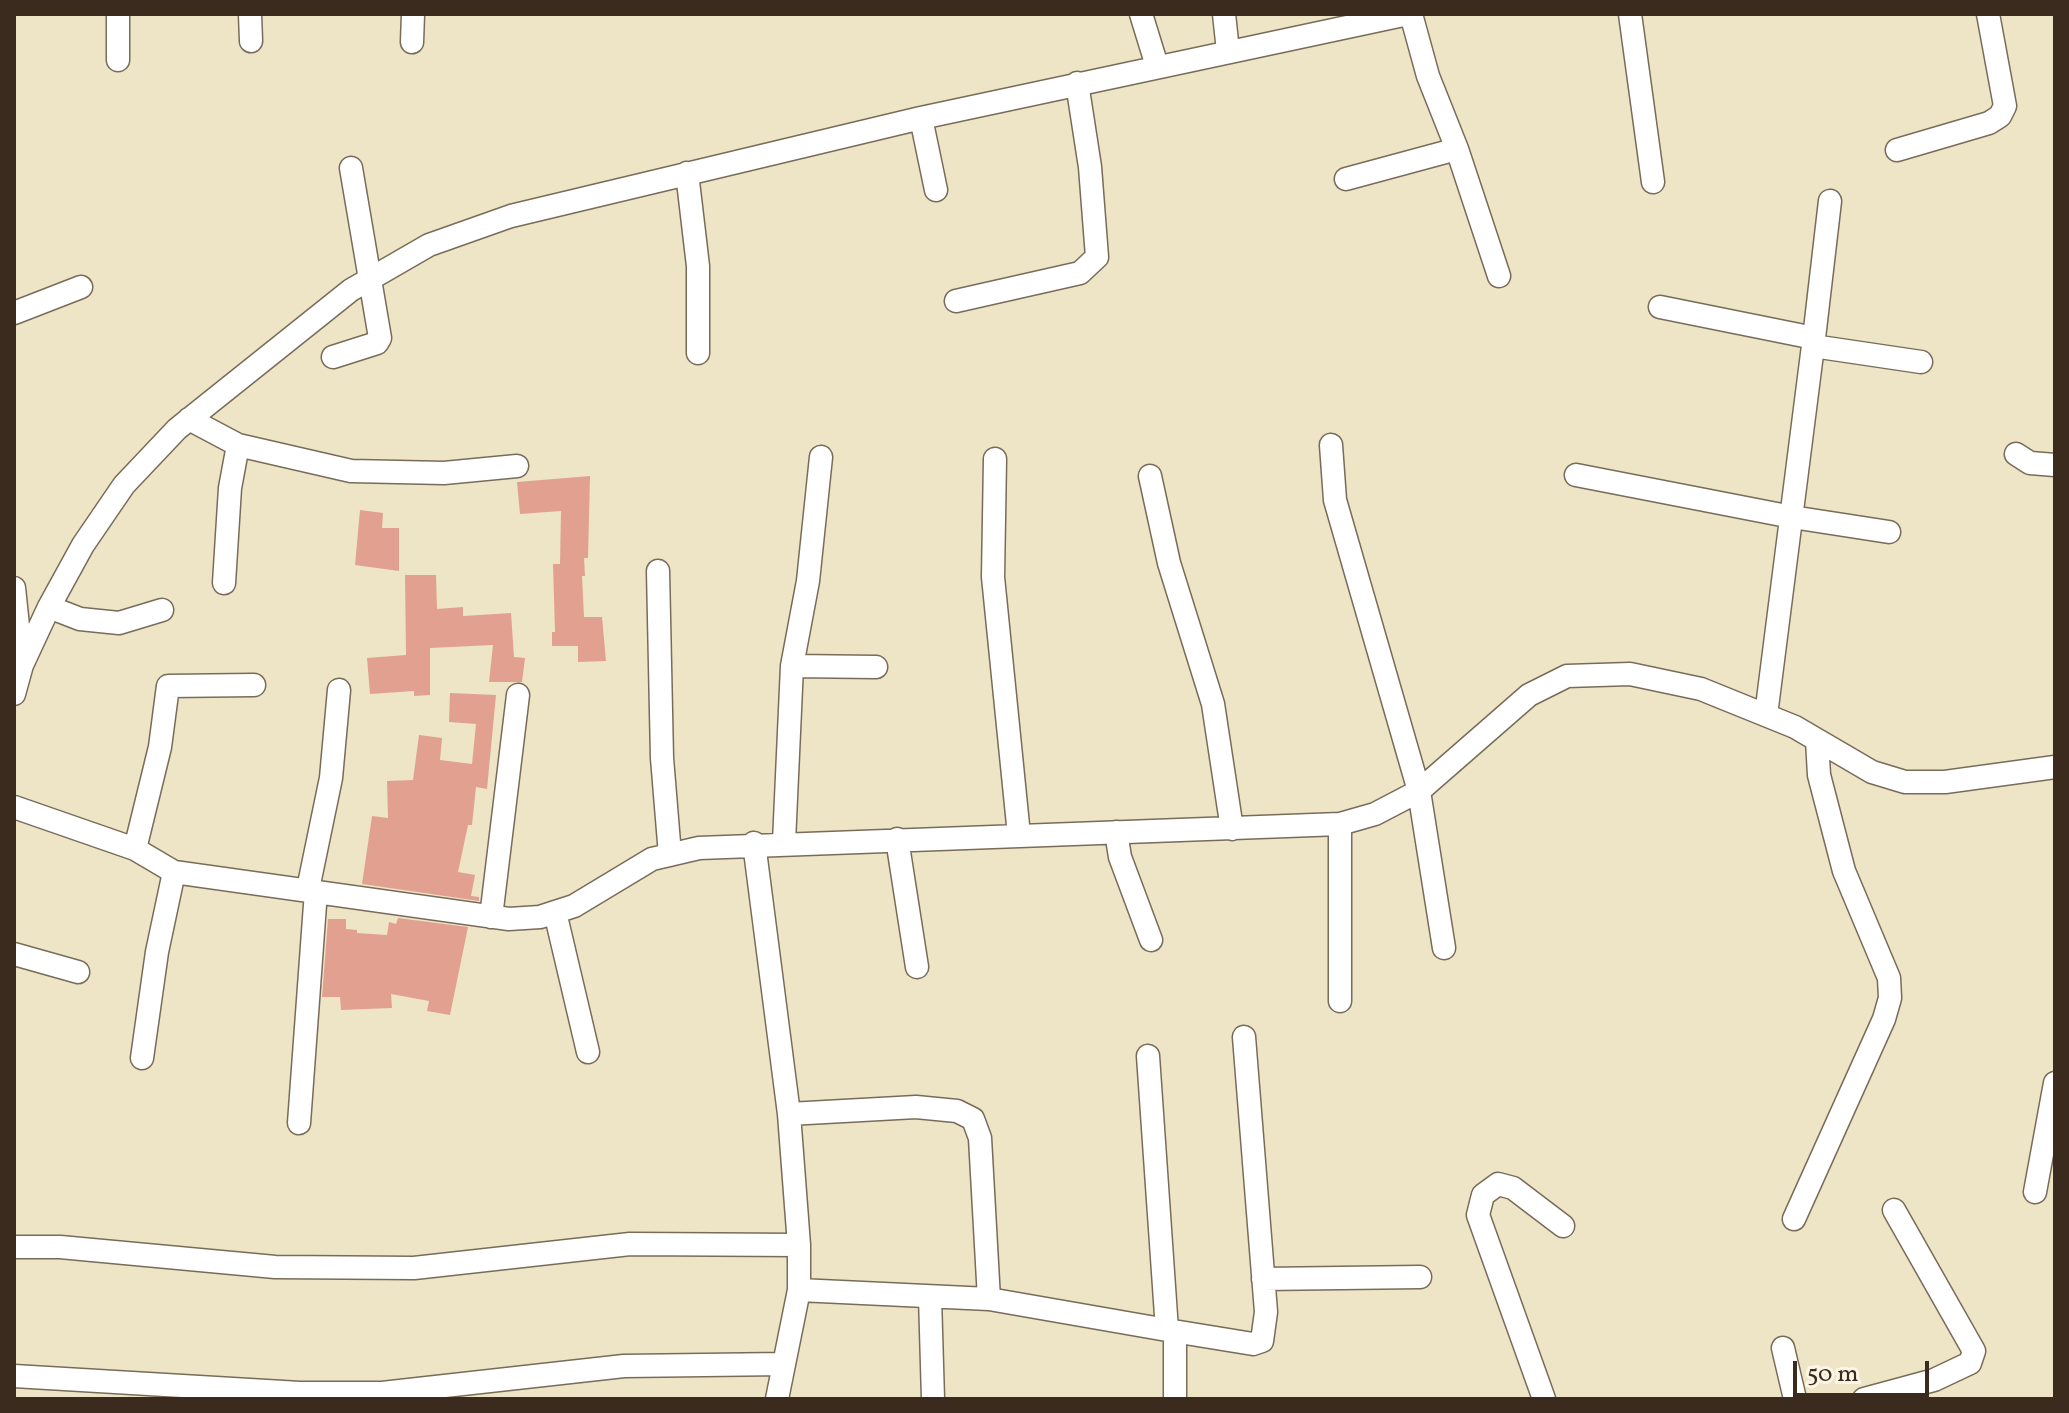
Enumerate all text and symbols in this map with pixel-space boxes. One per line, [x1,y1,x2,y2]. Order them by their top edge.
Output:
scale bar [1797,1345,1933,1395]
text: 50 m [1807,1358,1859,1392]

